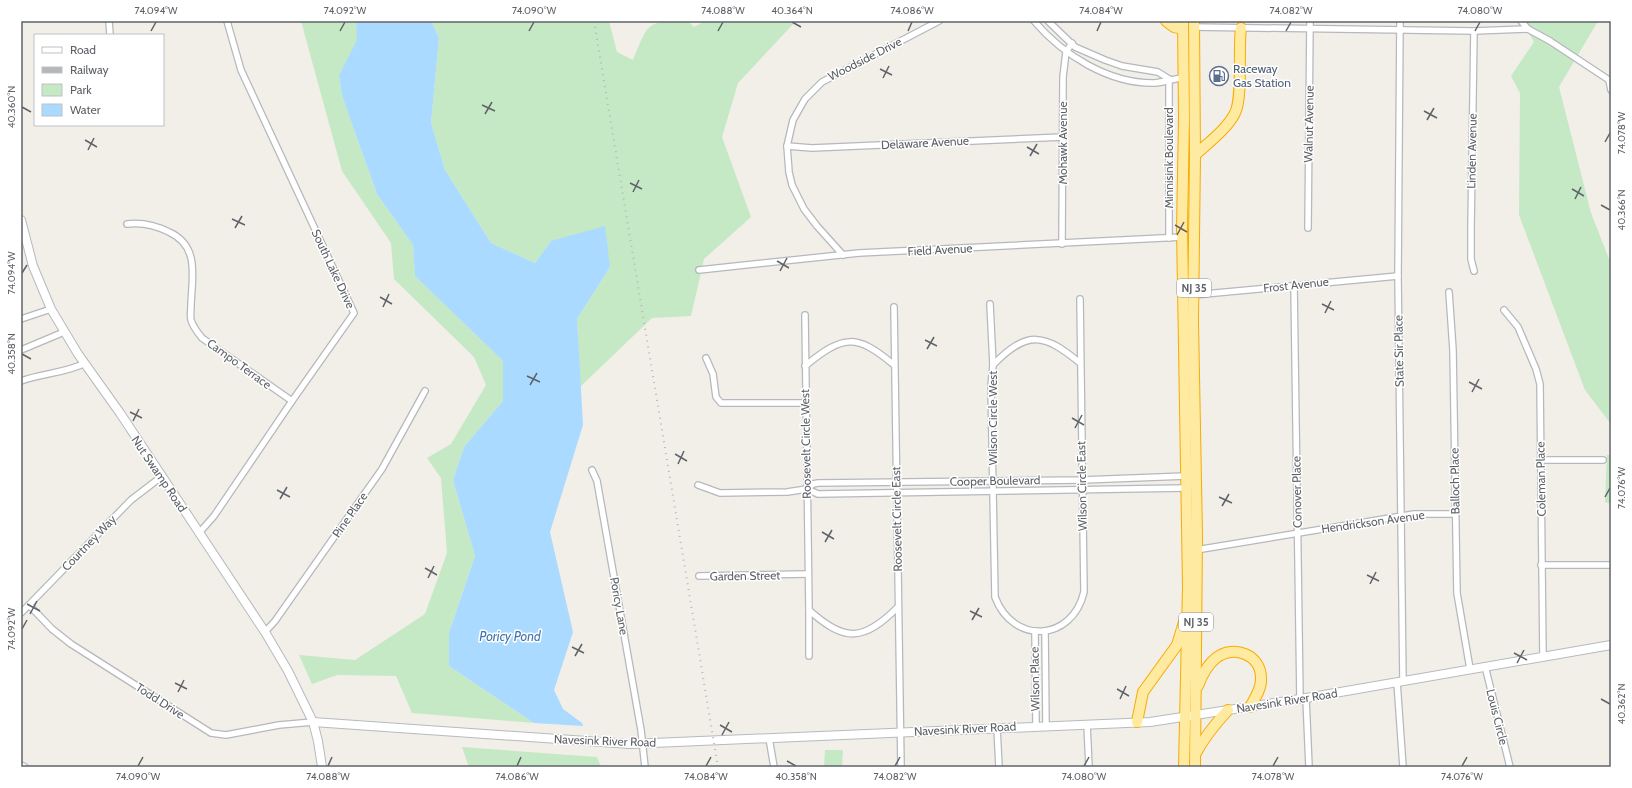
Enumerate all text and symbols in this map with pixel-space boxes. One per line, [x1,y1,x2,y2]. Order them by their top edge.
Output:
text: 74.094°W [135,4,178,17]
text: 74.092°W [324,4,367,17]
text: 74.090°W [512,4,557,17]
text: 74.088°W [701,4,745,17]
text: 40.364°N [771,4,813,17]
text: 74.086°W [890,4,934,17]
text: 74.084°W [1079,4,1123,17]
text: 74.082°W [1270,4,1313,17]
text: 74.080°W [1458,4,1503,17]
legend [34,34,164,126]
street label: Woodside Drive [825,34,904,84]
text: Road [70,42,96,57]
place label: Raceway Gas Station [1233,61,1291,90]
text: Railway [70,62,108,77]
fuel station icon: Raceway Gas Station [1208,65,1230,87]
text: Park [70,82,92,97]
street label: Walnut Avenue [1300,85,1317,163]
text: 40.360°N [5,86,18,128]
street label: Mohawk Avenue [1055,101,1070,185]
text: Water [70,102,101,117]
street label: Minnisink Boulevard [1161,107,1176,209]
text: 74.078°W [1615,111,1628,154]
street label: Linden Avenue [1463,113,1480,189]
street label: Delaware Avenue [881,133,969,152]
text: 40.366°N [1615,189,1628,231]
street label: South Lake Drive [309,227,358,311]
street label: Field Avenue [907,240,973,259]
text: 74.094°W [5,251,18,294]
street label: Frost Avenue [1262,274,1329,295]
road number: NJ 35 [1177,279,1211,297]
street label: State Sir Place [1390,315,1407,387]
text: 40.358°N [5,333,18,375]
street label: Campo Terrace [204,335,274,392]
street label: Wilson Circle West [985,371,1000,465]
street label: Roosevelt Circle West [797,389,814,499]
street label: Nut Swamp Road [128,433,190,515]
street label: Wilson Circle East [1073,441,1090,531]
street label: Coleman Place [1532,441,1549,517]
street label: Balloch Place [1446,448,1463,514]
street label: Conover Place [1288,456,1305,528]
street label: Roosevelt Circle East [888,466,905,572]
text: 74.076°W [1615,467,1628,509]
street label: Cooper Boulevard [950,472,1040,489]
street label: Pine Place [329,489,371,540]
street label: Hendrickson Avenue [1320,507,1425,536]
street label: Courtney Way [58,512,119,574]
street label: Garden Street [710,567,780,584]
street label: Poricy Lane [607,576,632,636]
text: 74.092°W [5,607,18,650]
road number: NJ 35 [1179,613,1213,631]
water label: Poricy Pond [479,628,541,644]
street label: Wilson Place [1026,647,1043,711]
street label: Todd Drive [133,679,187,722]
text: 40.362°N [1615,684,1628,724]
street label: Navesink River Road [1235,685,1339,716]
street label: Louis Circle [1483,687,1512,746]
street label: Navesink River Road [914,718,1016,739]
street label: Navesink River Road [554,731,656,750]
text: 74.090°W [116,770,161,783]
text: 74.088°W [306,770,350,783]
text: 74.086°W [495,770,539,783]
text: 74.084°W [684,770,728,783]
text: 40.358°N [775,770,817,783]
text: 74.082°W [874,770,917,783]
text: 74.080°W [1062,770,1107,783]
text: 74.078°W [1252,770,1295,783]
text: 74.076°W [1441,770,1483,783]

